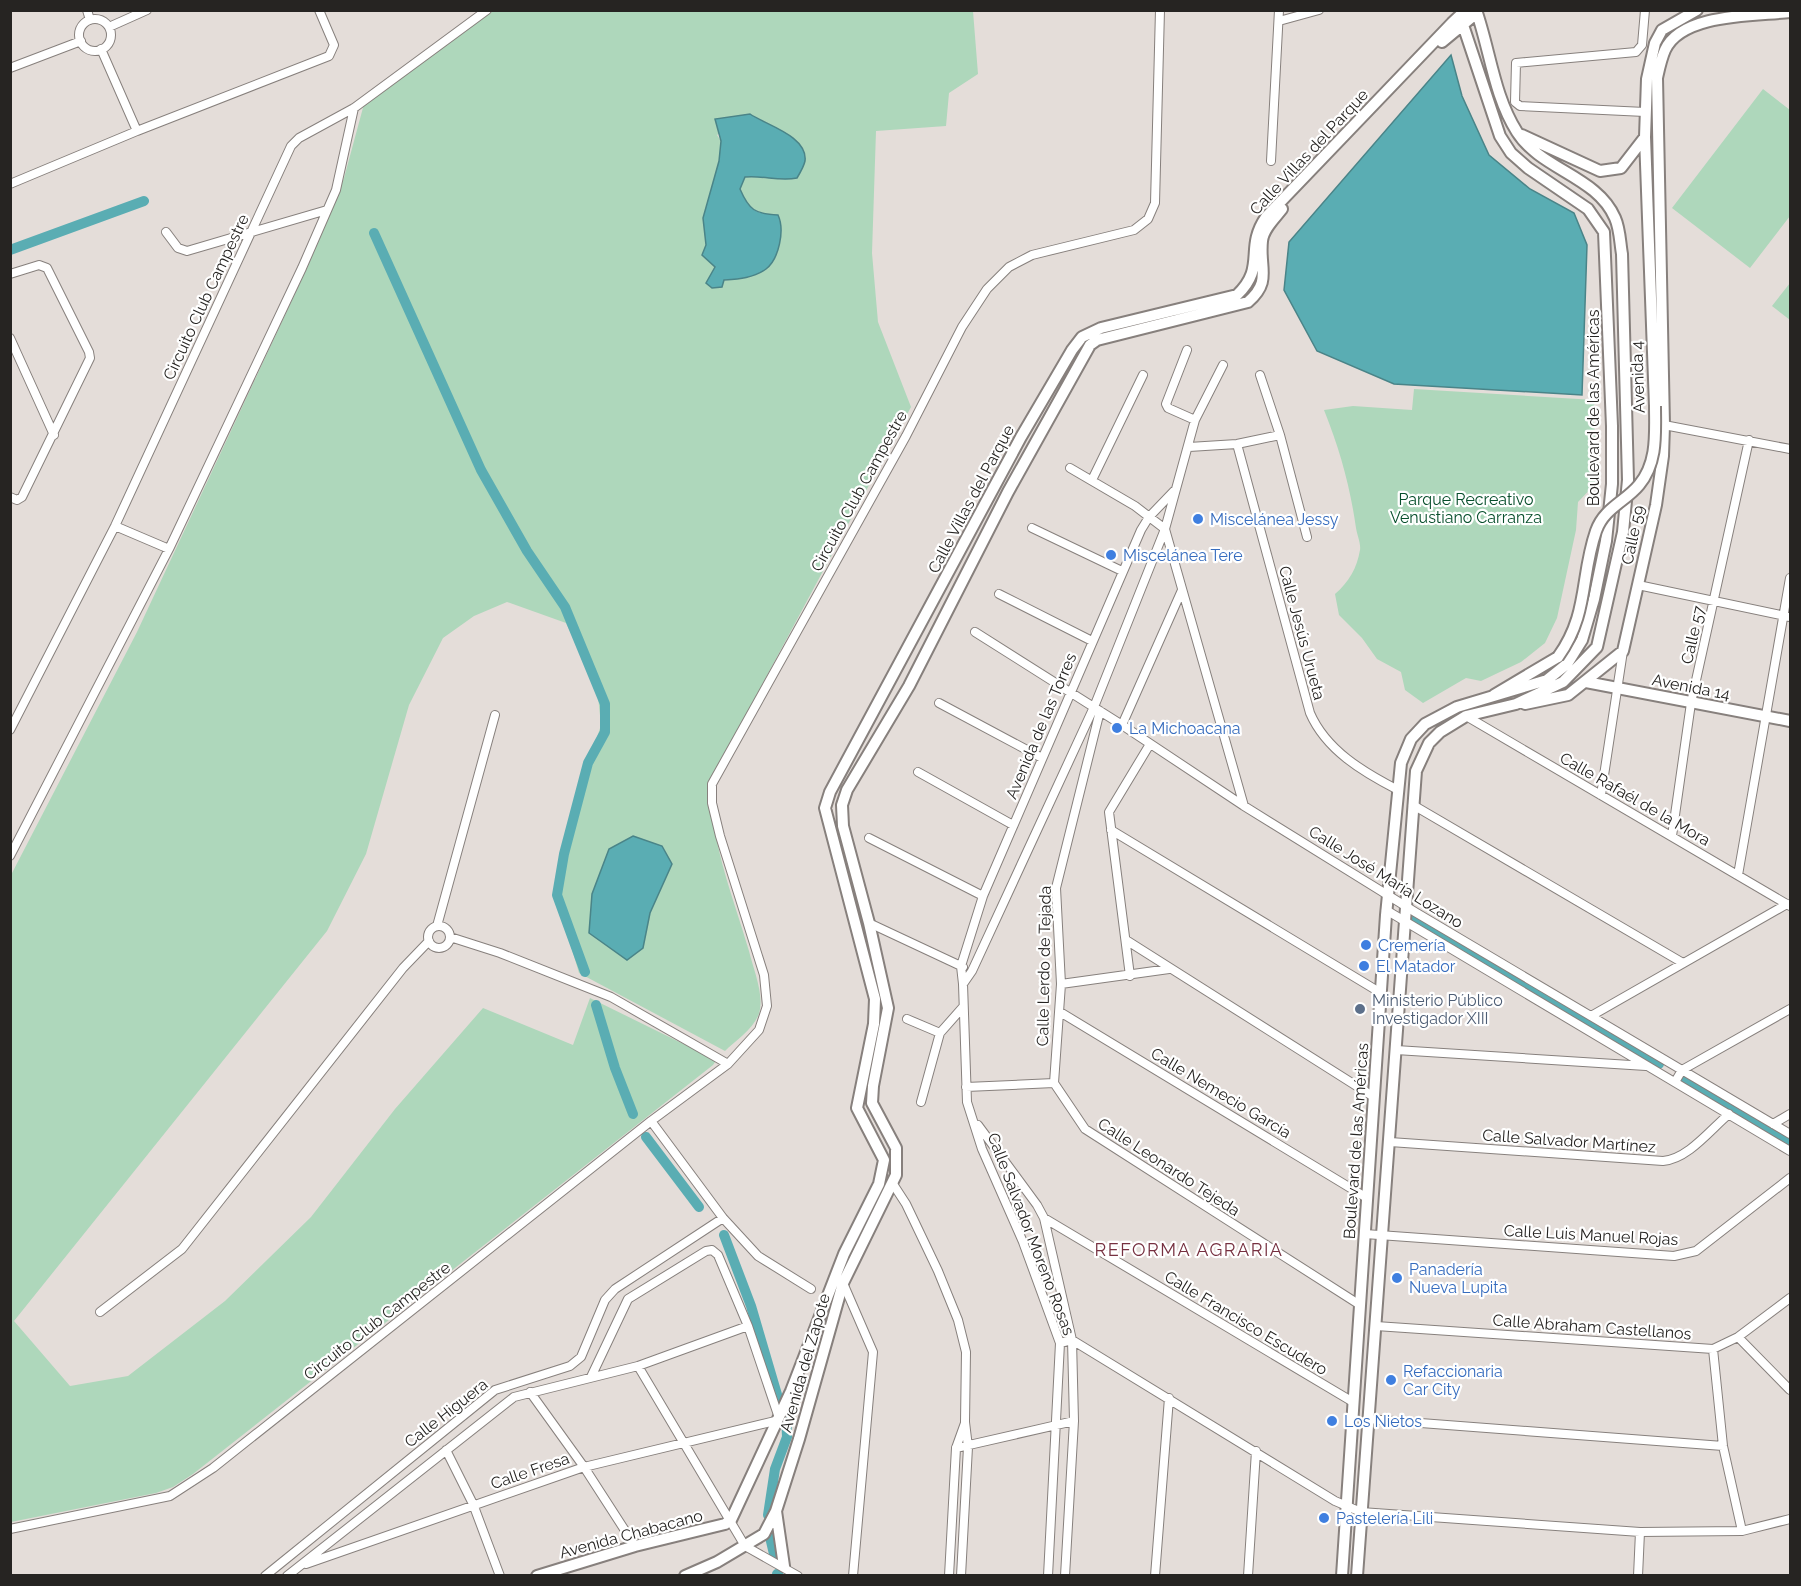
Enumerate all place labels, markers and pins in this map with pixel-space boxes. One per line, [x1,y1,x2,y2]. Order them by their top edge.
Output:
place label: Miscelánea Jessy [1210,510,1339,529]
marker: Miscelánea Jessy [1191,512,1205,526]
place label: Miscelánea Tere [1123,546,1243,565]
marker: Miscelánea Tere [1104,548,1118,562]
place label: La Michoacana [1129,719,1241,738]
marker: La Michoacana [1110,721,1124,735]
place label: Cremería [1378,936,1446,955]
marker: Cremería [1359,938,1373,952]
place label: El Matador [1376,957,1456,976]
marker: El Matador [1357,959,1371,973]
place label: Ministerio Público Investigador XIII [1372,991,1503,1028]
marker: Ministerio Público Investigador XIII [1353,1002,1367,1016]
place label: Panadería Nueva Lupita [1409,1260,1507,1297]
marker: Panadería Nueva Lupita [1390,1271,1404,1285]
place label: Refaccionaria Car City [1403,1362,1503,1399]
marker: Refaccionaria Car City [1384,1373,1398,1387]
place label: Los Nietos [1344,1412,1422,1431]
marker: Los Nietos [1325,1414,1339,1428]
place label: Pastelería Lili [1336,1509,1433,1528]
marker: Pastelería Lili [1317,1511,1331,1525]

